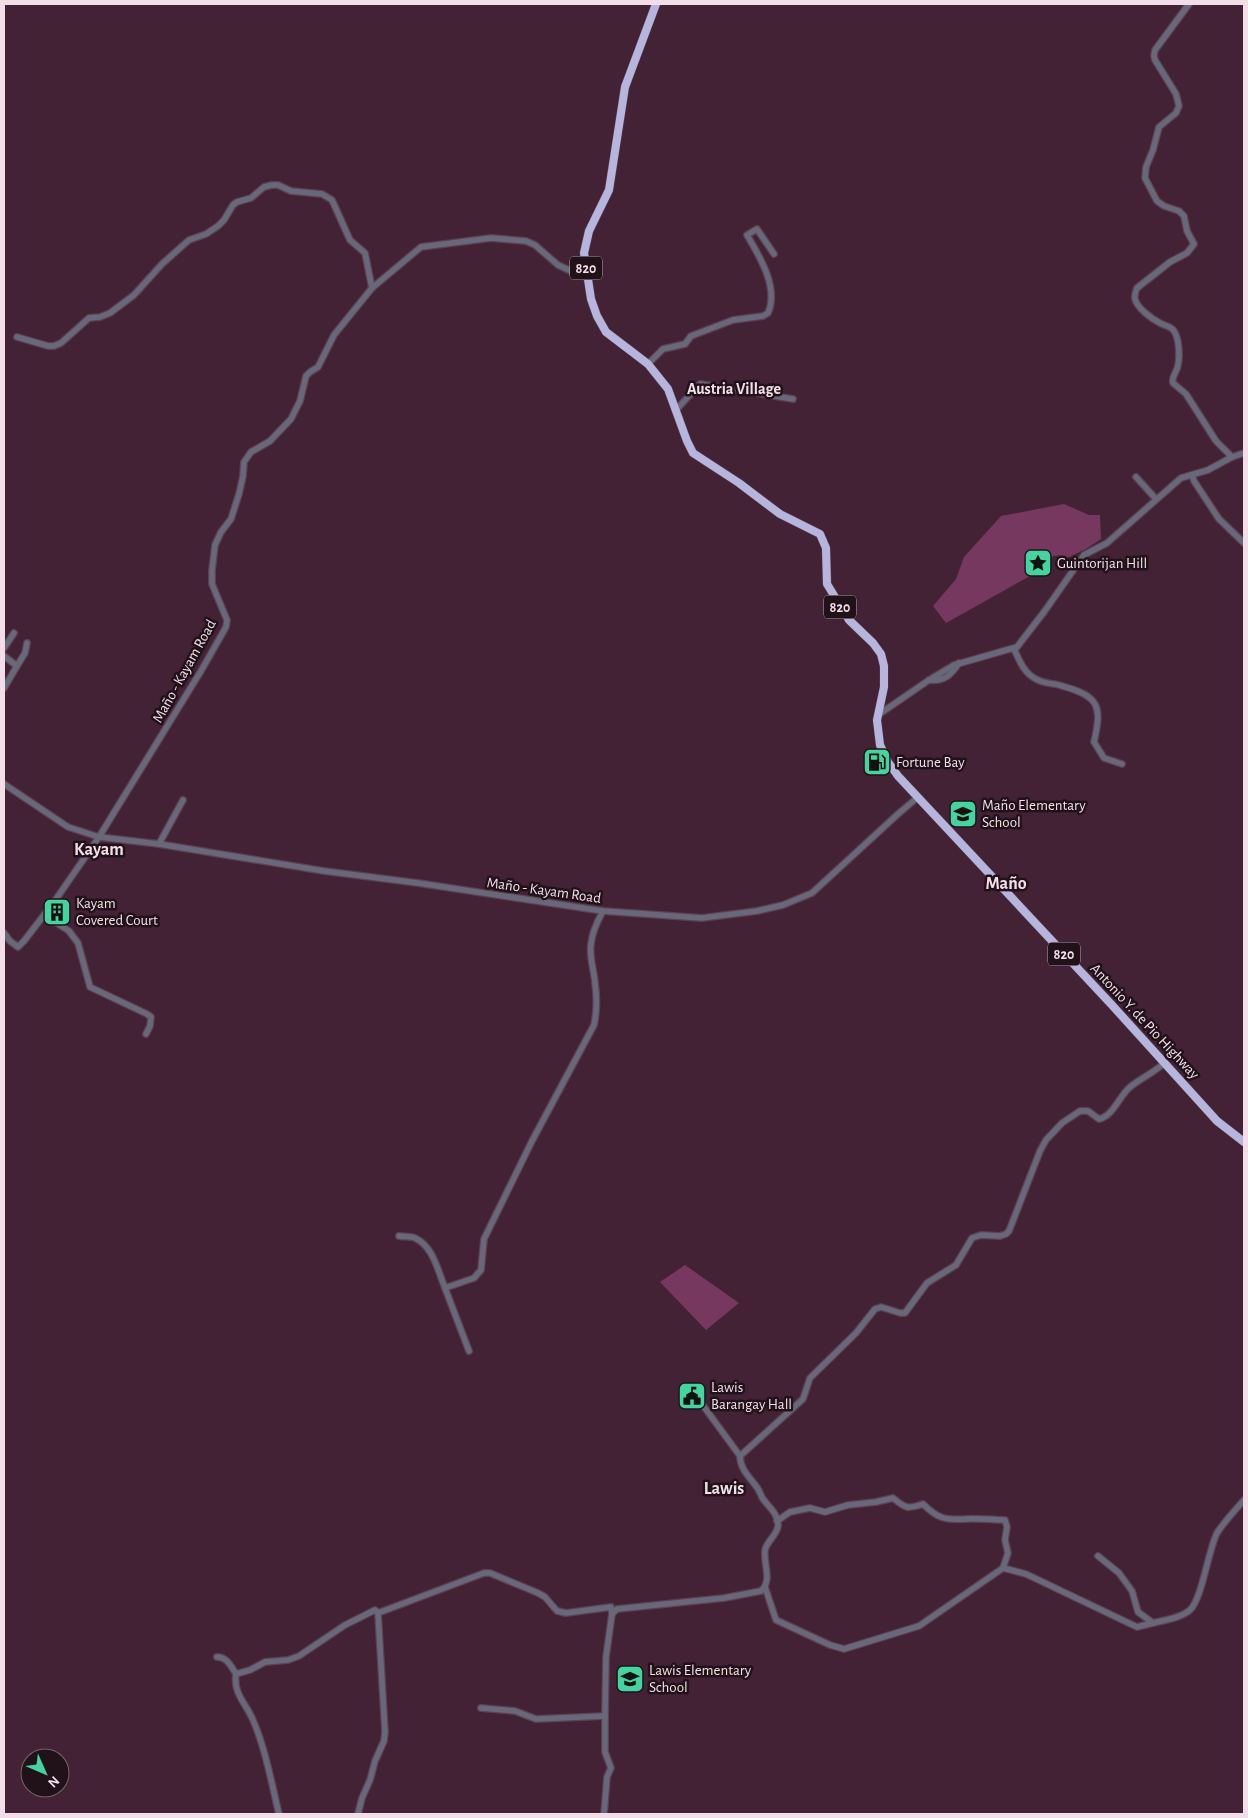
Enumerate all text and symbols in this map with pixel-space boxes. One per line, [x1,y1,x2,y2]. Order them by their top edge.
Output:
road number: 820 [570,256,602,280]
district label: Austria Village [687,381,782,397]
place icon: Guintorijan Hill [1023,548,1053,578]
place label: Guintorijan Hill [1057,556,1147,571]
road number: 820 [824,596,856,618]
street label: Maño - Kayam Road [150,617,219,725]
fuel station icon: Fortune Bay [862,747,892,777]
place label: Fortune Bay [896,755,965,770]
place label: Maño Elementary School [982,798,1086,830]
school or university icon: Maño Elementary School [948,799,978,829]
district label: Kayam [74,841,124,859]
street label: Maño - Kayam Road [486,875,602,906]
district label: Maño [985,875,1027,893]
place label: Kayam Covered Court [76,896,158,928]
building icon: Kayam Covered Court [42,897,72,927]
road number: 820 [1048,942,1080,966]
street label: Antonio Y. de Pio Highway [1087,961,1202,1082]
place label: Lawis Barangay Hall [711,1380,792,1412]
public building icon: Lawis Barangay Hall [677,1381,707,1411]
district label: Lawis [704,1480,744,1498]
place label: Lawis Elementary School [649,1663,752,1695]
school or university icon: Lawis Elementary School [615,1664,645,1694]
north arrow [20,1748,70,1798]
text: N [45,1773,62,1790]

